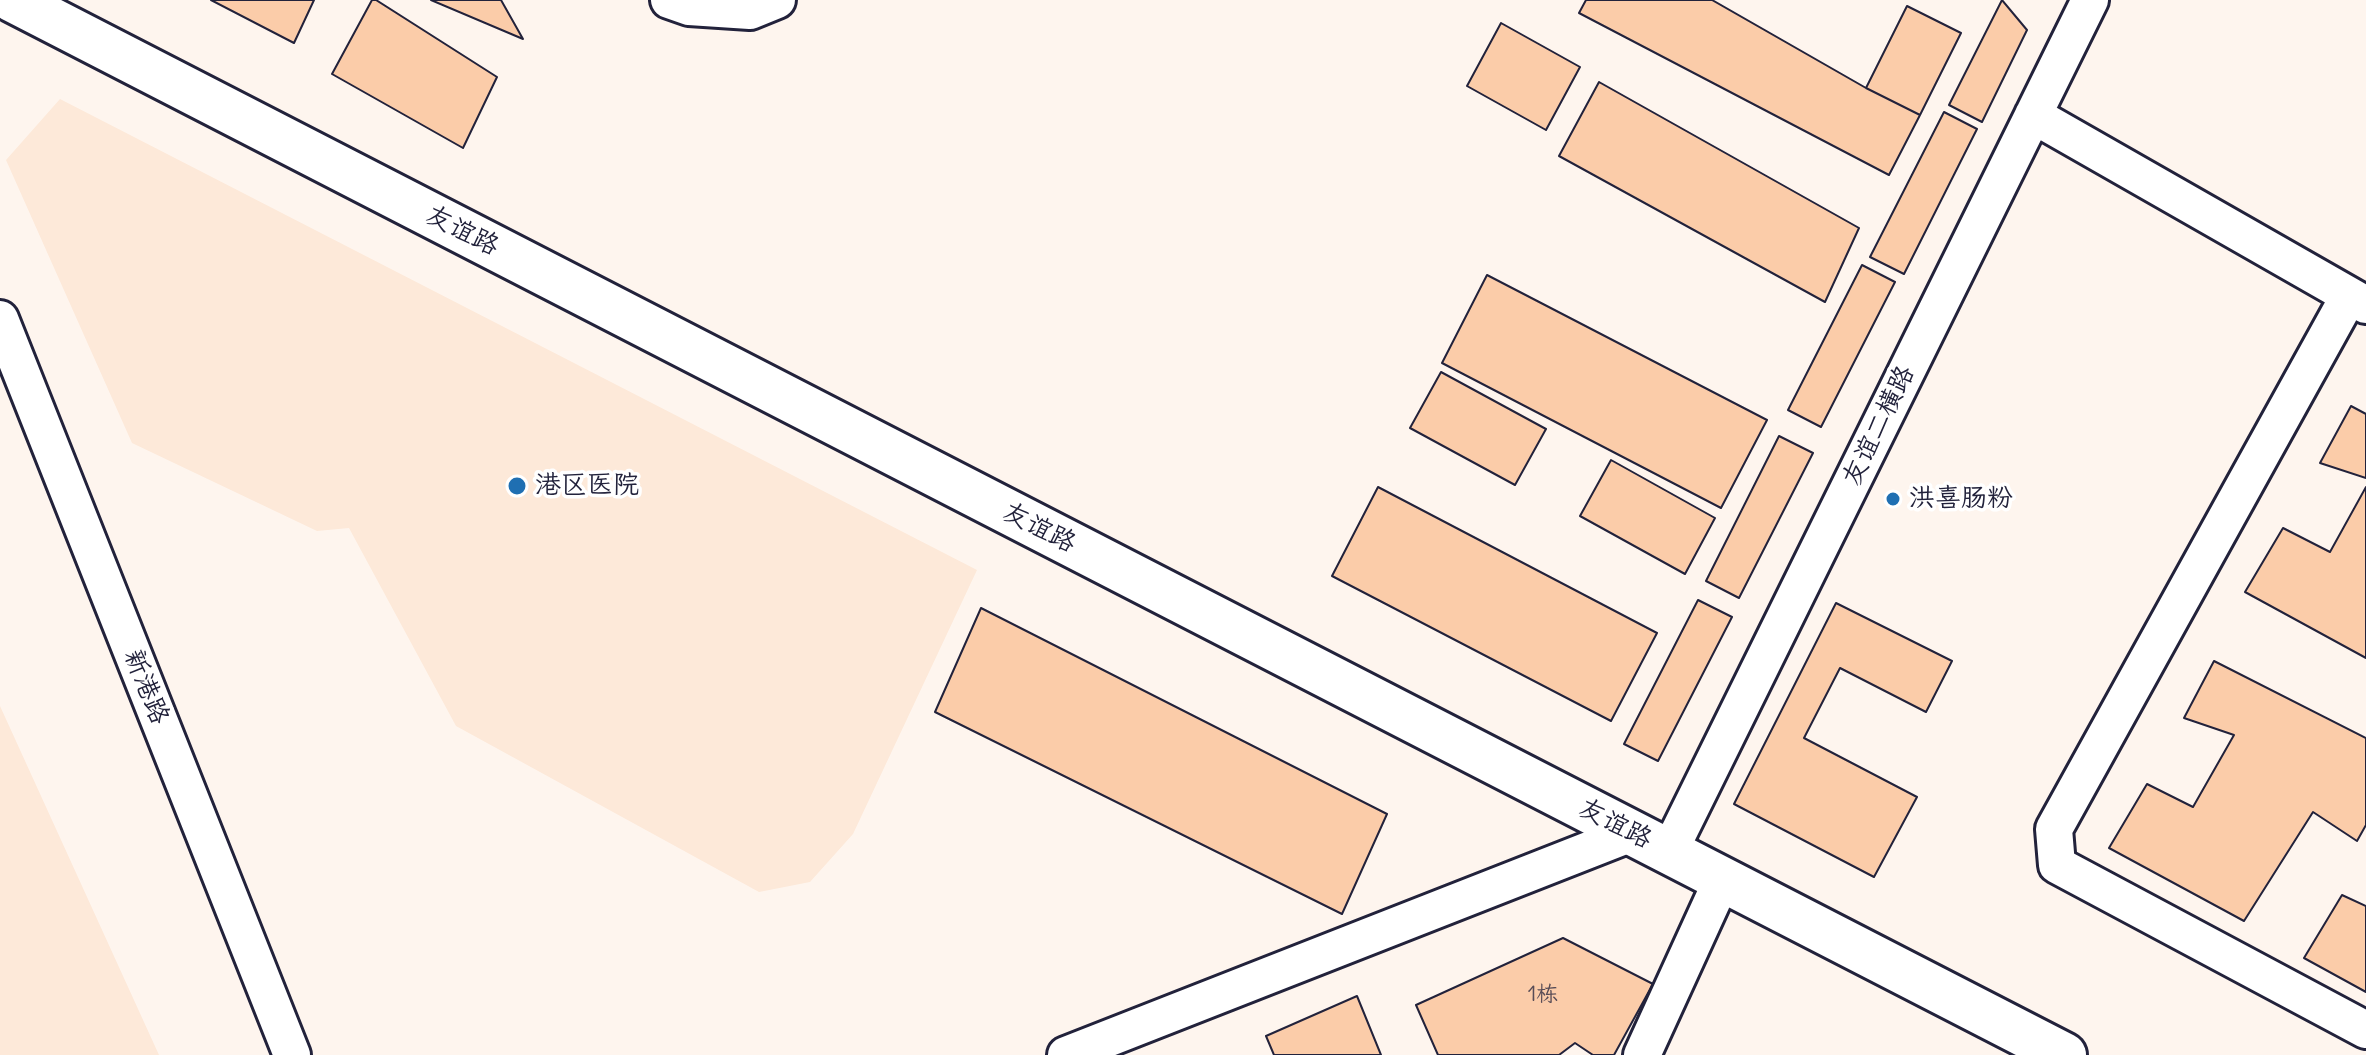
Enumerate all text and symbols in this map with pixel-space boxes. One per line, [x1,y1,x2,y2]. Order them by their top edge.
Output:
street label: 友谊路 [420,199,504,263]
street label: 友谊二横路 [1836,361,1922,491]
place label: 港区医院 [535,470,639,502]
marker: 港区医院 [506,475,528,497]
place label: 洪喜肠粉 [1909,483,2013,515]
marker: 洪喜肠粉 [1884,490,1902,508]
street label: 友谊路 [997,496,1081,560]
street label: 新港路 [117,645,175,729]
street label: 友谊路 [1573,792,1657,856]
house number: 1栋 [1528,982,1558,1008]

